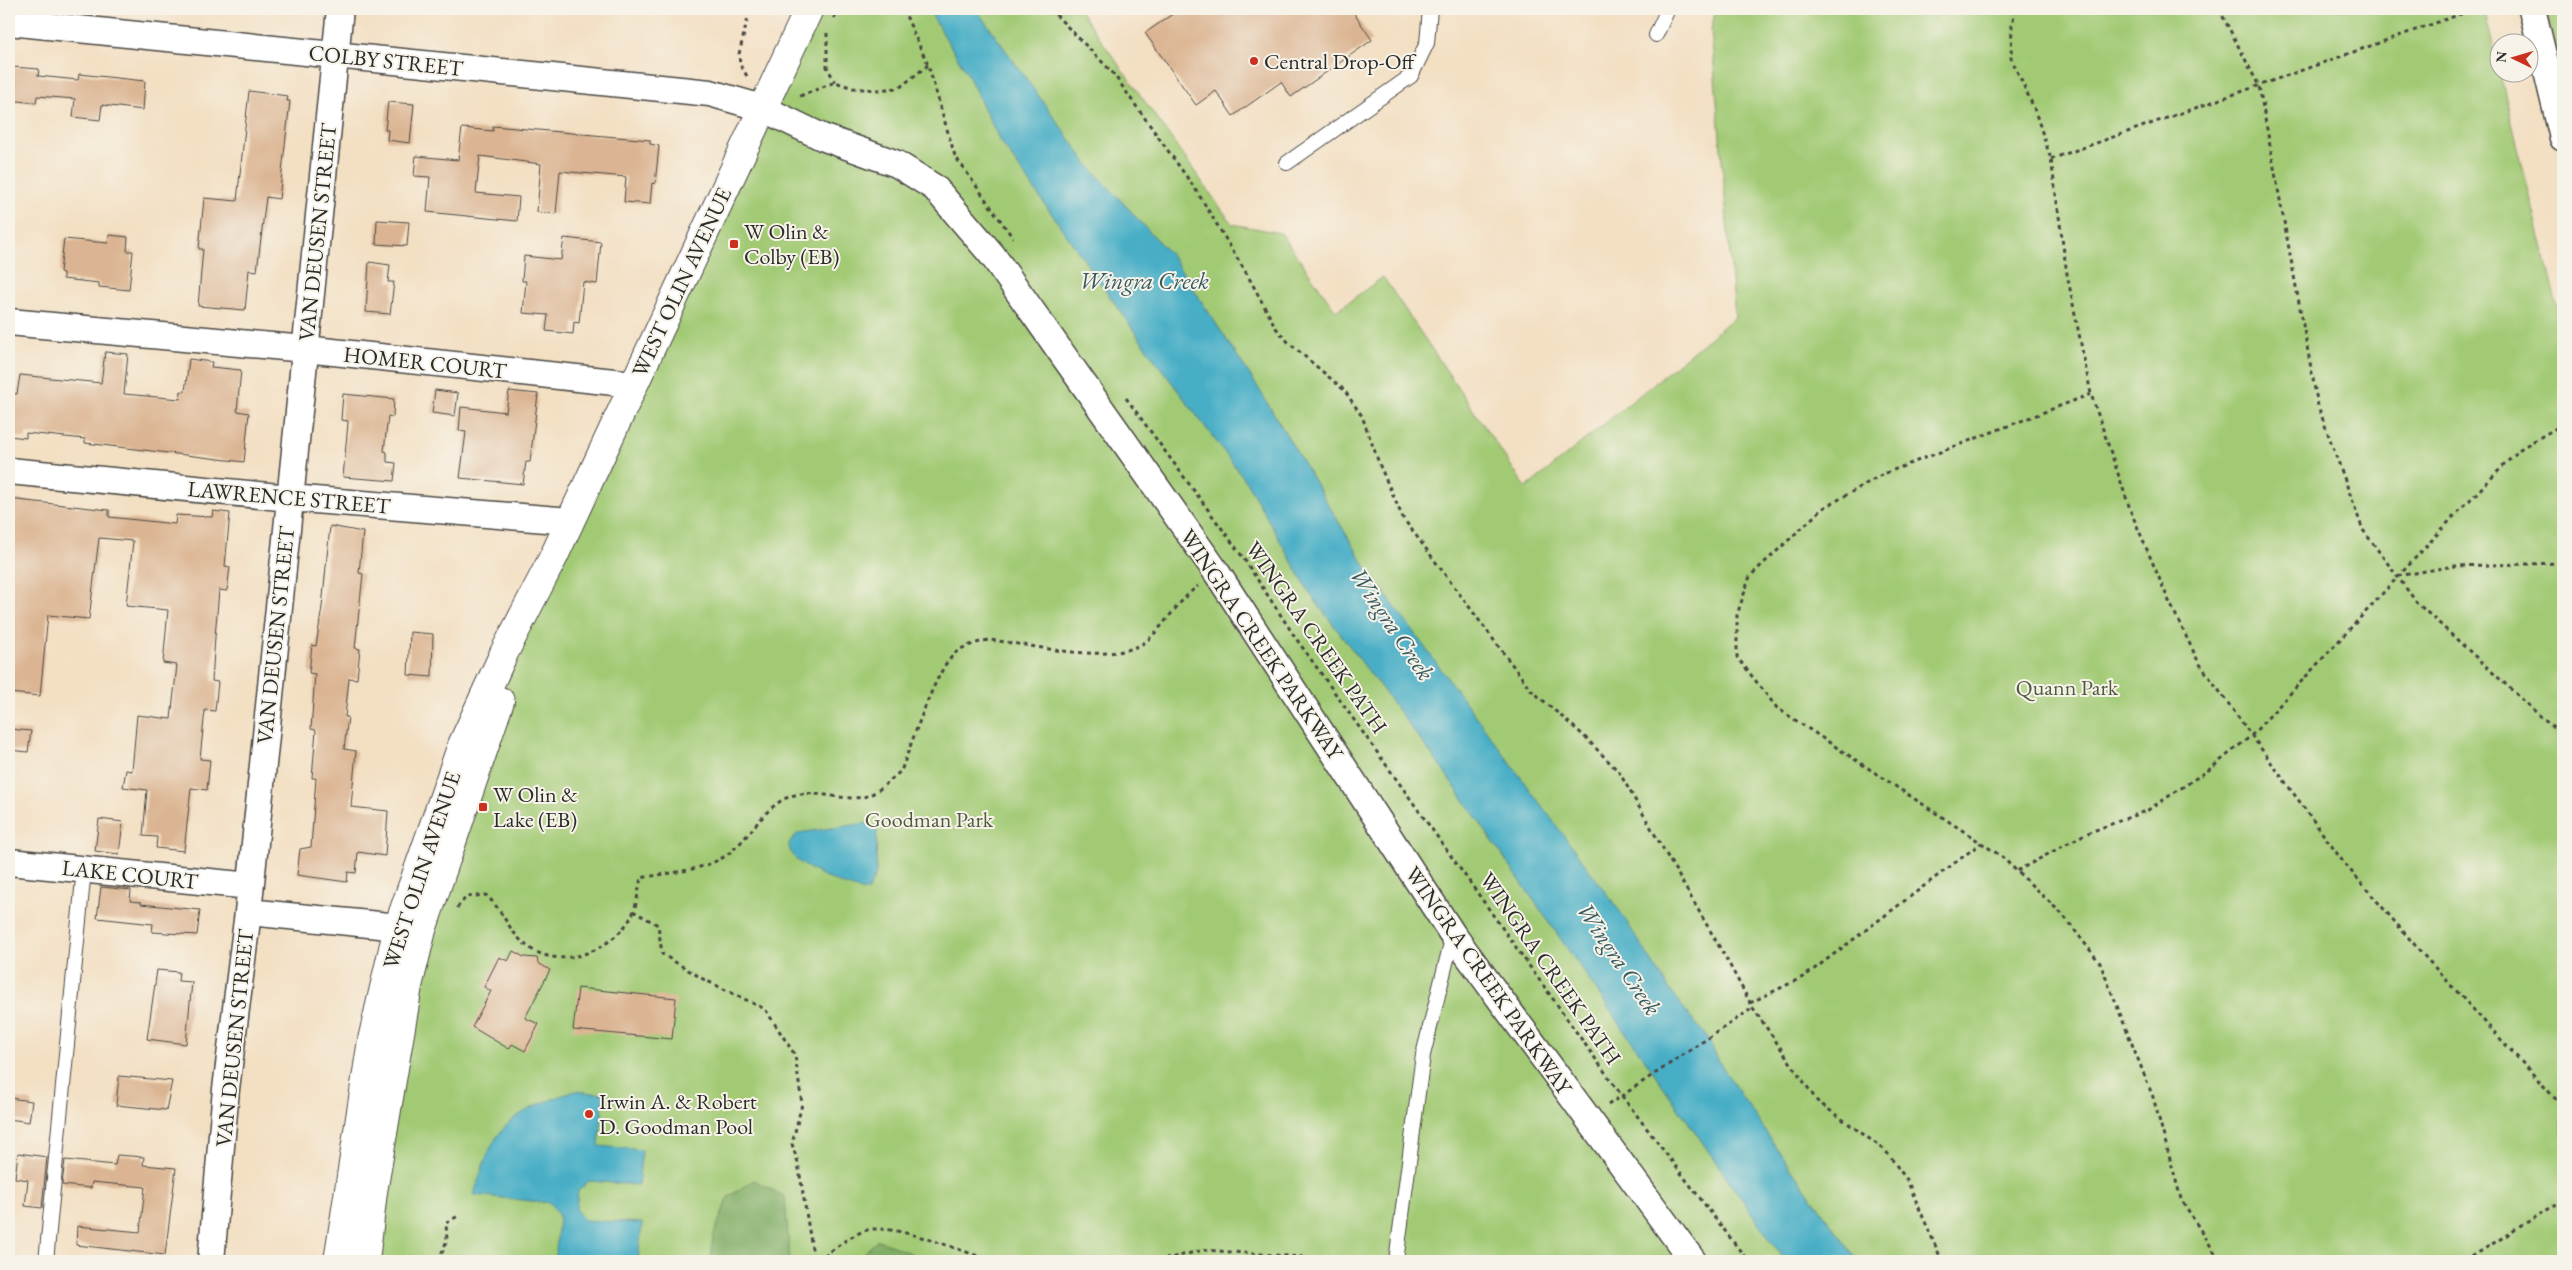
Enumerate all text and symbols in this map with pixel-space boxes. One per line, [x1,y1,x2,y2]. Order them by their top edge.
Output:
north arrow [2490,32,2540,82]
street label: COLBY STREET [307,38,465,83]
place label: Central Drop-Off [1264,47,1417,76]
text: N [2492,50,2511,63]
marker: Central Drop-Off [1248,55,1260,67]
street label: VAN DEUSEN STREET [292,121,343,342]
street label: WEST OLIN AVENUE [625,183,738,382]
place label: W Olin & Colby (EB) [744,217,840,271]
marker: W Olin & Colby (EB) [728,238,740,250]
water label: Wingra Creek [1079,265,1209,296]
street label: HOMER COURT [342,340,508,386]
street label: LAWRENCE STREET [186,474,392,521]
street label: WINGRA CREEK PARKWAY [1173,523,1350,766]
street label: VAN DEUSEN STREET [250,524,301,745]
street label: WINGRA CREEK PATH [1239,535,1394,739]
water label: Wingra Creek [1343,561,1442,686]
park label: Quann Park [2016,673,2119,702]
street label: WEST OLIN AVENUE [376,768,467,973]
place label: W Olin & Lake (EB) [493,780,578,834]
marker: W Olin & Lake (EB) [477,801,489,813]
park label: Goodman Park [865,805,994,834]
street label: LAKE COURT [60,853,200,896]
street label: WINGRA CREEK PARKWAY [1399,860,1579,1101]
street label: WINGRA CREEK PATH [1473,866,1628,1070]
water label: Wingra Creek [1570,896,1669,1021]
street label: VAN DEUSEN STREET [209,927,260,1148]
place label: Irwin A. & Robert D. Goodman Pool [599,1087,757,1141]
marker: Irwin A. & Robert D. Goodman Pool [583,1108,595,1120]

